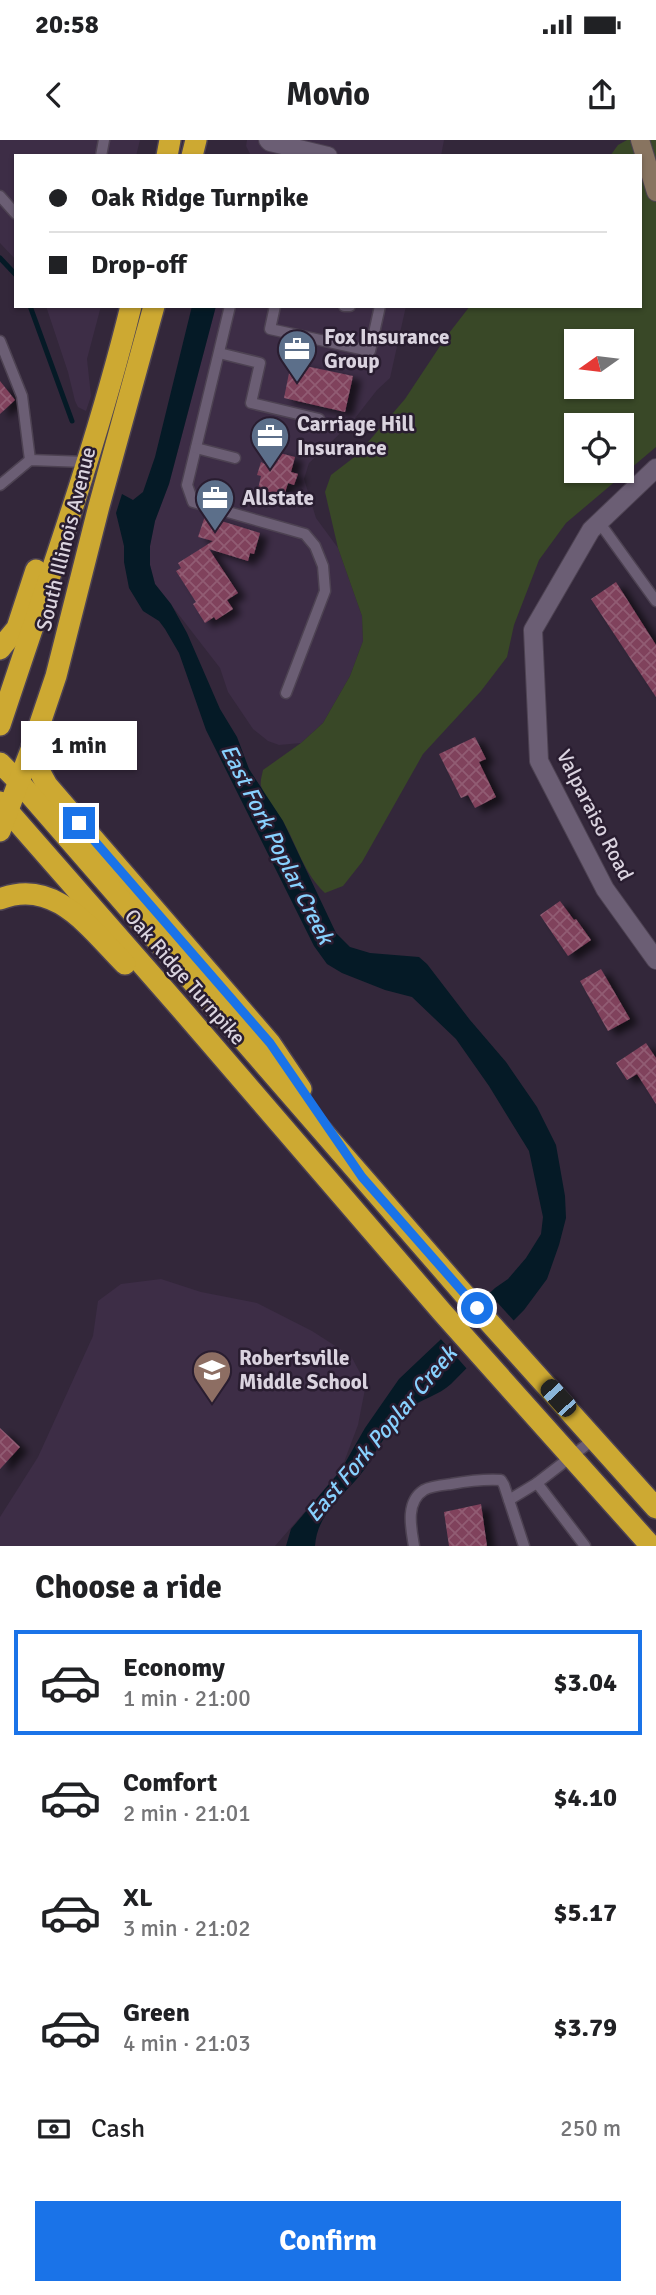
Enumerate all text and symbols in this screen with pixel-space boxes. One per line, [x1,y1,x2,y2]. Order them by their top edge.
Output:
text: 20:58 [35,9,99,41]
text: Movio [286,75,370,114]
icon: back [35,76,73,114]
icon: share [583,76,621,114]
text: Oak Ridge Turnpike [91,182,309,214]
text: Drop-off [91,249,187,281]
place label: Fox Insurance Group [324,324,450,374]
office icon: Fox Insurance Group [276,328,318,383]
north arrow [564,329,634,399]
map controls [564,329,634,483]
place label: Carriage Hill Insurance [297,411,415,461]
button: locate [564,413,634,483]
office icon: Carriage Hill Insurance [249,415,291,470]
street label: South Illinois Avenue [31,444,101,634]
office icon: Allstate [194,477,236,532]
place label: Allstate [242,485,314,511]
callout: 1 min [21,722,137,770]
text: 1 min [51,731,107,760]
water label: East Fork Poplar Creek [214,739,341,951]
street label: Valparaiso Road [551,745,639,885]
route end [63,807,95,839]
street label: Oak Ridge Turnpike [119,904,251,1050]
route start [461,1292,493,1324]
water label: East Fork Poplar Creek [299,1338,465,1528]
place label: Robertsville Middle School [239,1345,369,1395]
school or university icon: Robertsville Middle School [191,1349,233,1404]
car [537,1375,580,1421]
text: Choose a ride [35,1568,222,1607]
icon: car [39,1651,102,1714]
text: Economy [123,1652,225,1684]
text: $3.04 [553,1667,617,1699]
text: 1 min · 21:00 [123,1684,251,1713]
icon: car [39,1766,102,1829]
text: Comfort [123,1767,217,1799]
text: $4.10 [553,1782,617,1814]
text: 2 min · 21:01 [123,1799,251,1828]
icon: car [39,1881,102,1944]
text: XL [123,1882,153,1914]
text: $5.17 [553,1897,617,1929]
text: 3 min · 21:02 [123,1914,251,1943]
icon: car [39,1996,102,2059]
text: Green [123,1997,190,2029]
text: $3.79 [553,2012,617,2044]
text: 4 min · 21:03 [123,2029,251,2058]
icon: cash [35,2110,73,2148]
text: Cash [91,2113,145,2145]
text: 250 m [560,2114,621,2143]
button: Confirm [35,2201,621,2281]

